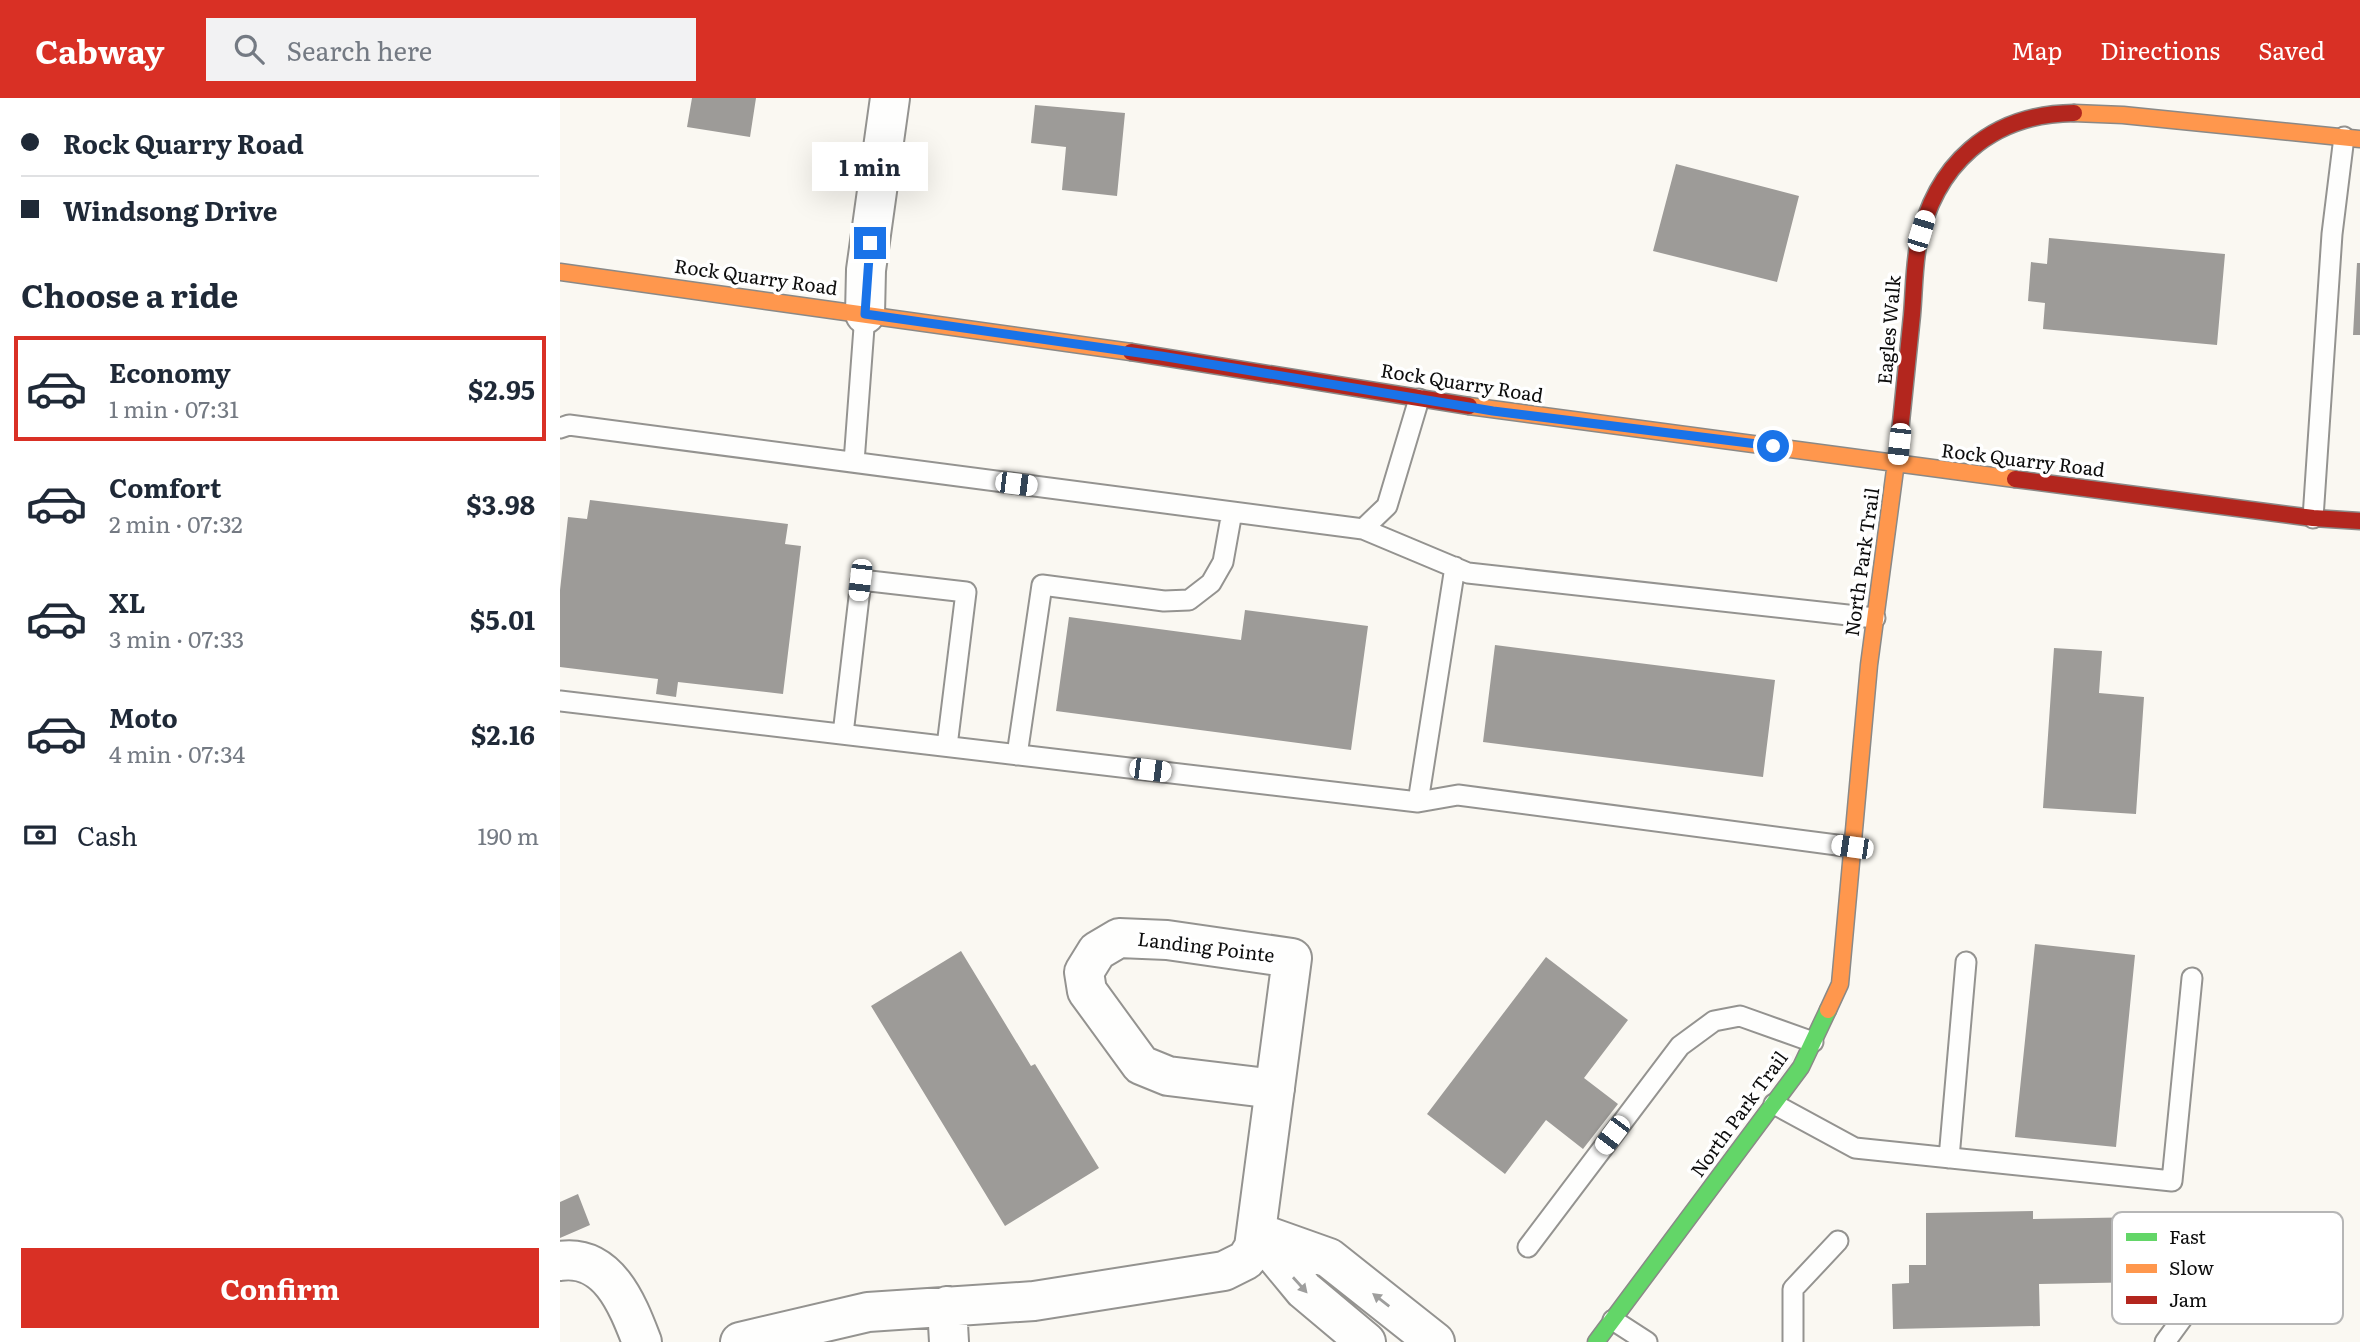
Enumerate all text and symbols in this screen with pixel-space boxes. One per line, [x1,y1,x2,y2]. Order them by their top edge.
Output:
search box [206,18,696,81]
text: Cabway [35,25,164,74]
icon: search [230,30,268,68]
text: Search here [286,30,432,69]
text: Map [2011,32,2062,67]
text: Directions [2100,32,2220,67]
text: Saved [2258,32,2325,67]
text: Rock Quarry Road [63,123,304,162]
callout: 1 min [812,142,928,190]
text: 1 min [839,149,901,183]
text: Windsong Drive [63,190,277,229]
car [1905,208,1938,254]
route end [854,227,886,259]
street label: Rock Quarry Road [673,251,840,301]
text: Choose a ride [21,270,238,318]
street label: Eagles Walk [1869,274,1907,386]
text: Economy [109,352,231,391]
street label: Rock Quarry Road [1379,355,1546,409]
icon: car [25,357,88,420]
text: $2.95 [468,369,535,408]
text: 1 min · 07:31 [109,391,239,425]
car [1887,422,1912,466]
route start [1757,430,1789,462]
street label: Rock Quarry Road [1940,435,2107,483]
text: Comfort [109,467,221,506]
car [994,471,1039,497]
icon: car [25,472,88,535]
text: $3.98 [466,484,535,523]
street label: North Park Trail [1837,486,1885,638]
text: 2 min · 07:32 [109,506,243,540]
car [848,558,873,602]
text: XL [109,582,146,621]
icon: car [25,587,88,650]
text: $5.01 [470,599,535,638]
text: 3 min · 07:33 [109,621,244,655]
text: Moto [109,697,178,736]
icon: car [25,702,88,765]
text: $2.16 [471,714,535,753]
text: 4 min · 07:34 [109,736,245,770]
car [1128,757,1173,783]
text: Cash [77,815,138,854]
icon: cash [21,816,59,854]
text: 190 m [477,818,539,852]
car [1830,834,1875,860]
street label: Landing Pointe [1136,924,1276,968]
street label: North Park Trail [1683,1045,1794,1182]
car [1591,1112,1634,1158]
legend [2112,1212,2343,1324]
text: Fast [2169,1222,2206,1250]
button: Confirm [21,1248,539,1328]
text: Slow [2169,1253,2214,1281]
one-way arrow [1292,1276,1308,1294]
text: Jam [2169,1285,2207,1313]
one-way arrow [1373,1292,1391,1307]

